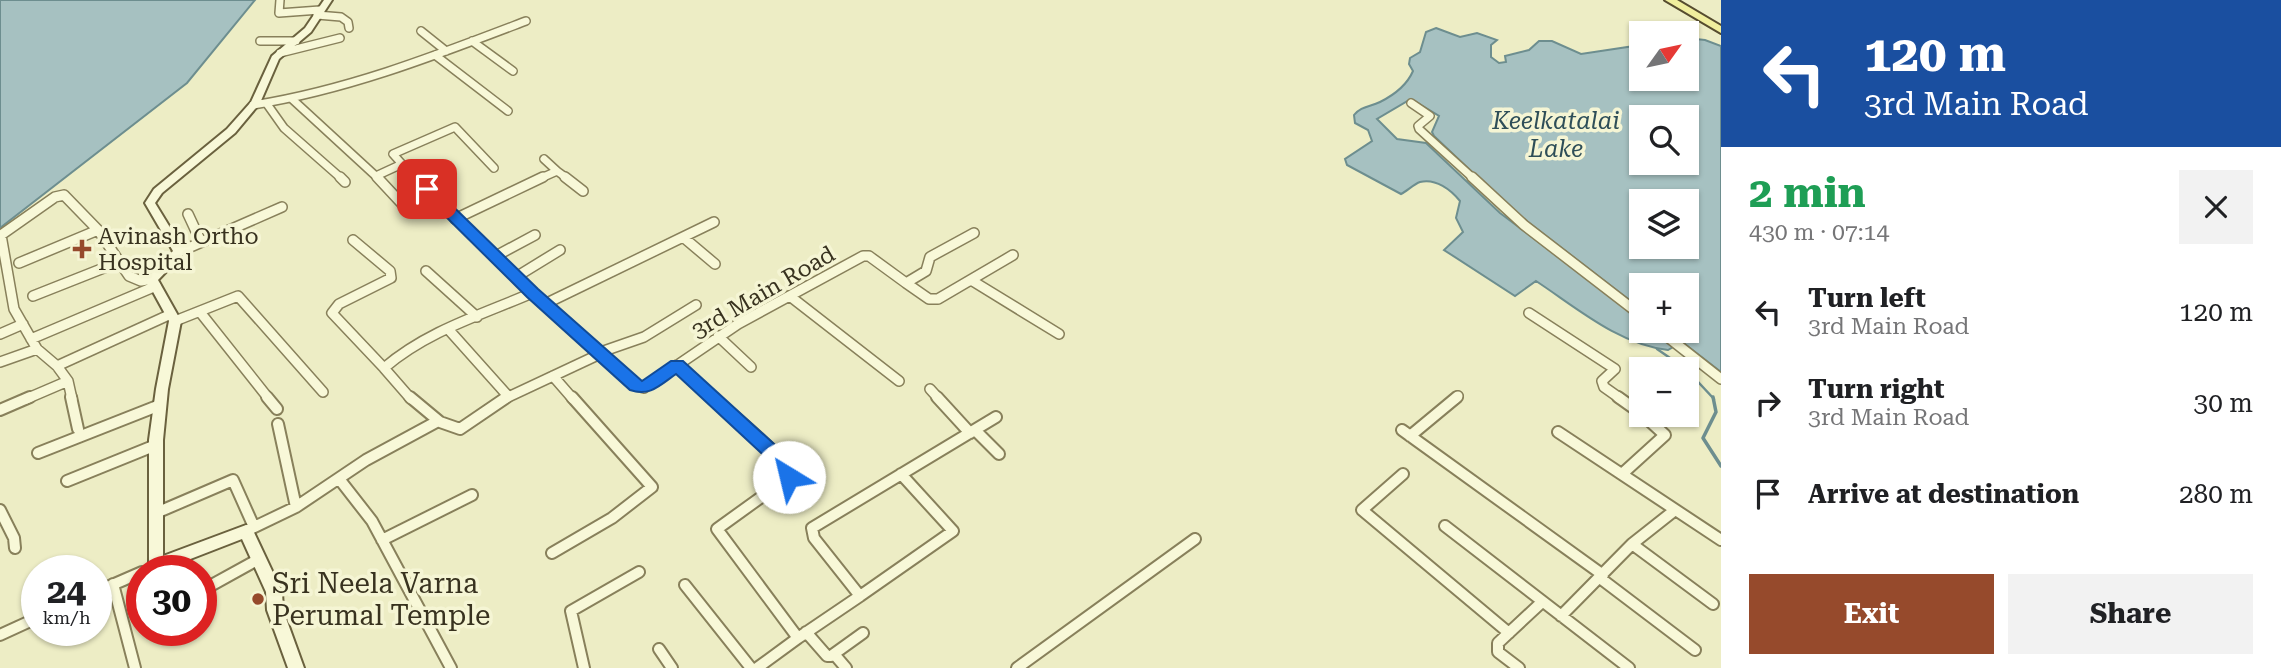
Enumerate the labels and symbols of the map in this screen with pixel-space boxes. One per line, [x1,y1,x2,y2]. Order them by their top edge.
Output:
north arrow [1629,21,1699,91]
water label: Keelkatalai Lake [1491,107,1620,163]
pin [397,159,457,219]
place label: Avinash Ortho Hospital [98,223,259,276]
marker: Avinash Ortho Hospital [72,239,92,259]
street label: 3rd Main Road [687,240,840,344]
position arrow [752,440,826,514]
speed limit sign: 30 [126,555,217,646]
place label: Sri Neela Varna Perumal Temple [272,567,490,632]
marker: Sri Neela Varna Perumal Temple [250,591,266,607]

